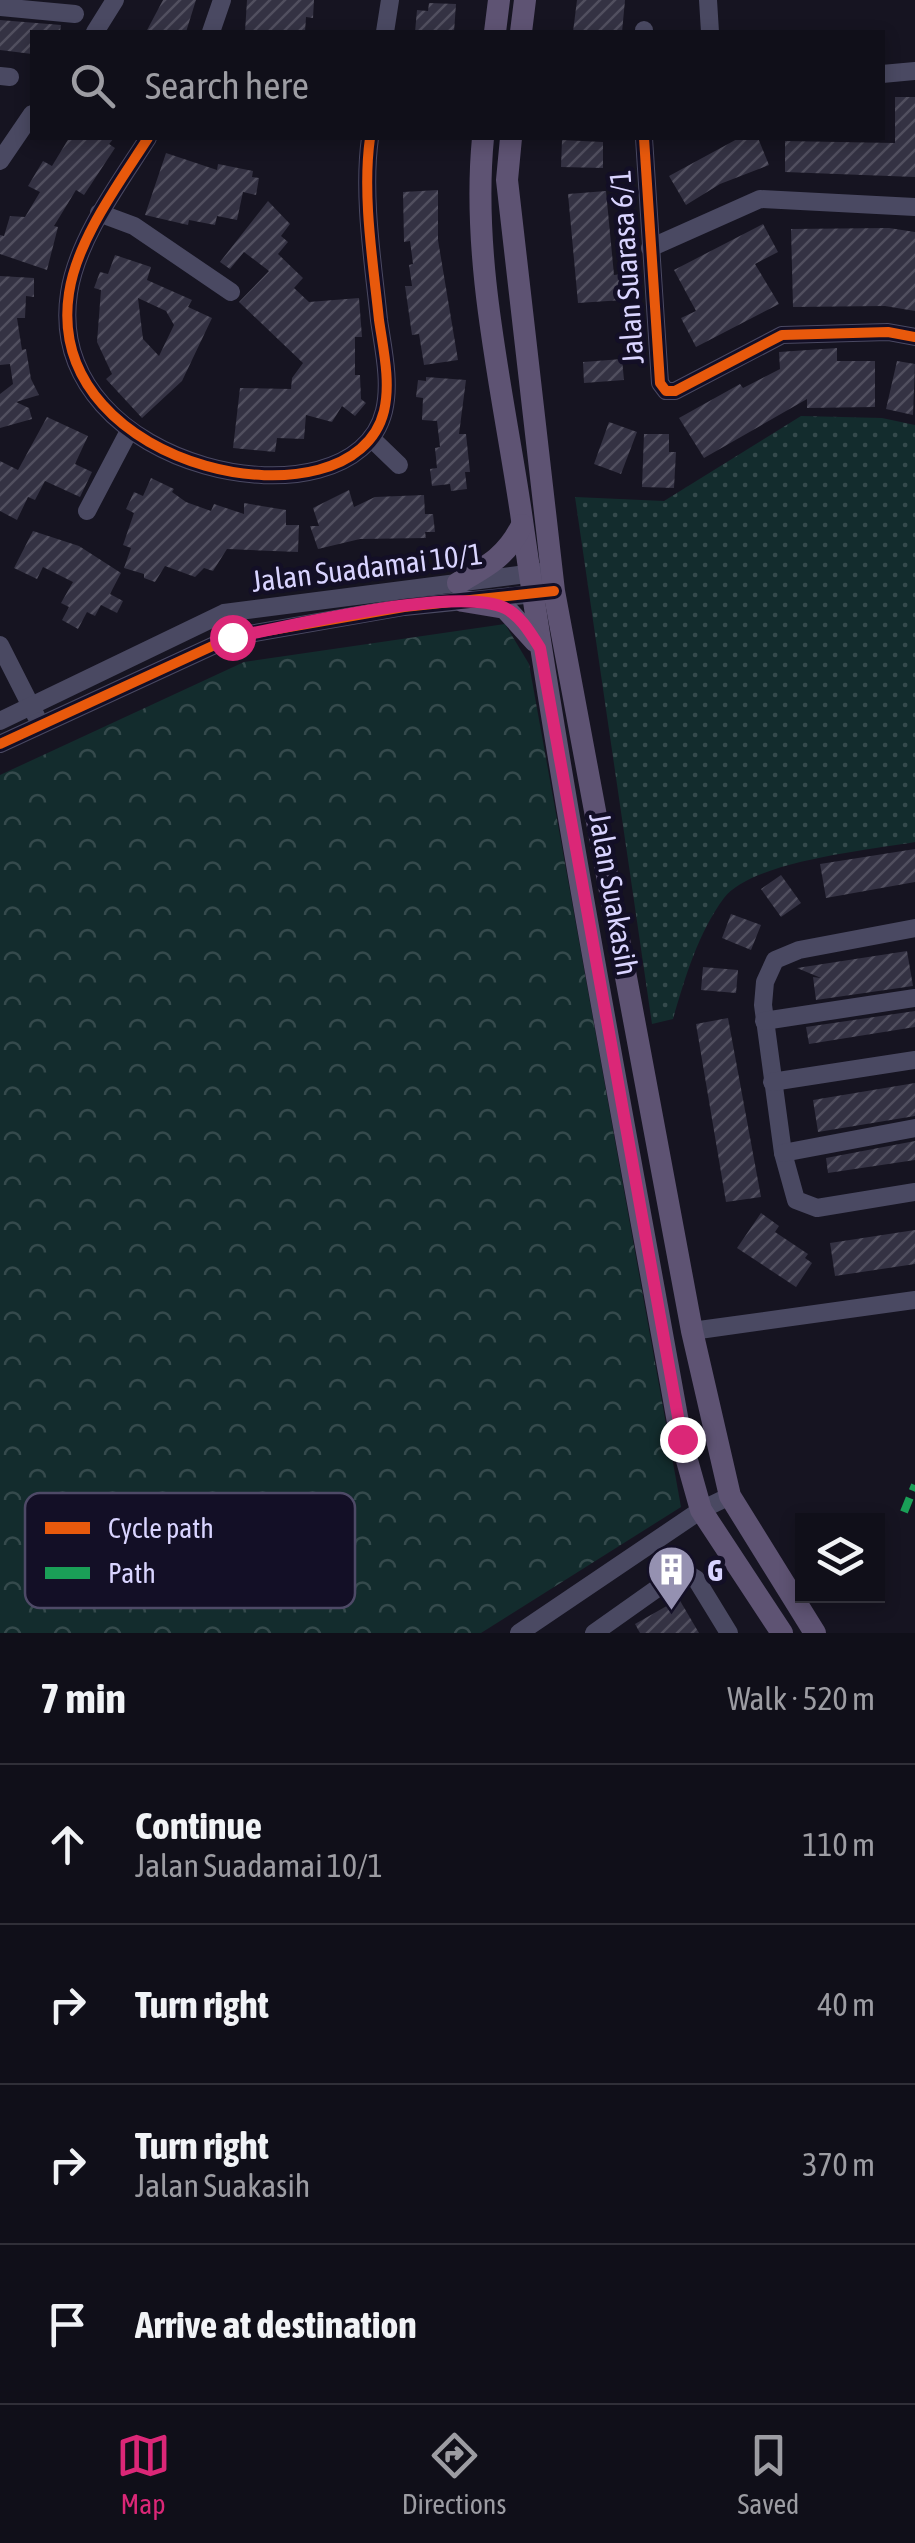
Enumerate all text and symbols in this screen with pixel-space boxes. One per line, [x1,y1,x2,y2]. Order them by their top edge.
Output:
search box [30,30,885,140]
icon: search [65,58,120,113]
text: Search here [145,64,309,107]
street label: Jalan Suarasa 6/1 [602,169,650,365]
street label: Jalan Suadamai 10/1 [250,536,484,598]
route start [210,615,256,661]
street label: Jalan Suakasih [583,810,645,978]
route end [660,1417,706,1463]
legend [25,1493,355,1608]
text: Cycle path [108,1512,214,1544]
map controls [795,1513,885,1603]
button: layers [795,1513,885,1603]
building icon: G [646,1544,698,1612]
place label: G [707,1553,723,1587]
text: Path [108,1557,156,1589]
text: 7 min [40,1674,126,1722]
text: Walk · 520 m [727,1680,875,1717]
text: Continue [135,1804,262,1847]
icon: ahead [40,1817,95,1872]
text: 110 m [802,1826,875,1863]
text: Jalan Suadamai 10/1 [135,1847,383,1884]
icon: right [40,1977,95,2032]
text: Turn right [135,1983,269,2026]
text: 40 m [817,1986,875,2023]
text: Turn right [135,2124,269,2167]
icon: right [40,2137,95,2192]
text: 370 m [802,2146,875,2183]
text: Jalan Suakasih [135,2167,310,2204]
icon: arrive [40,2297,95,2352]
text: Arrive at destination [135,2303,417,2346]
tab: Map [116,2428,171,2520]
tab: Directions [402,2428,506,2520]
tab: Saved [738,2428,799,2520]

